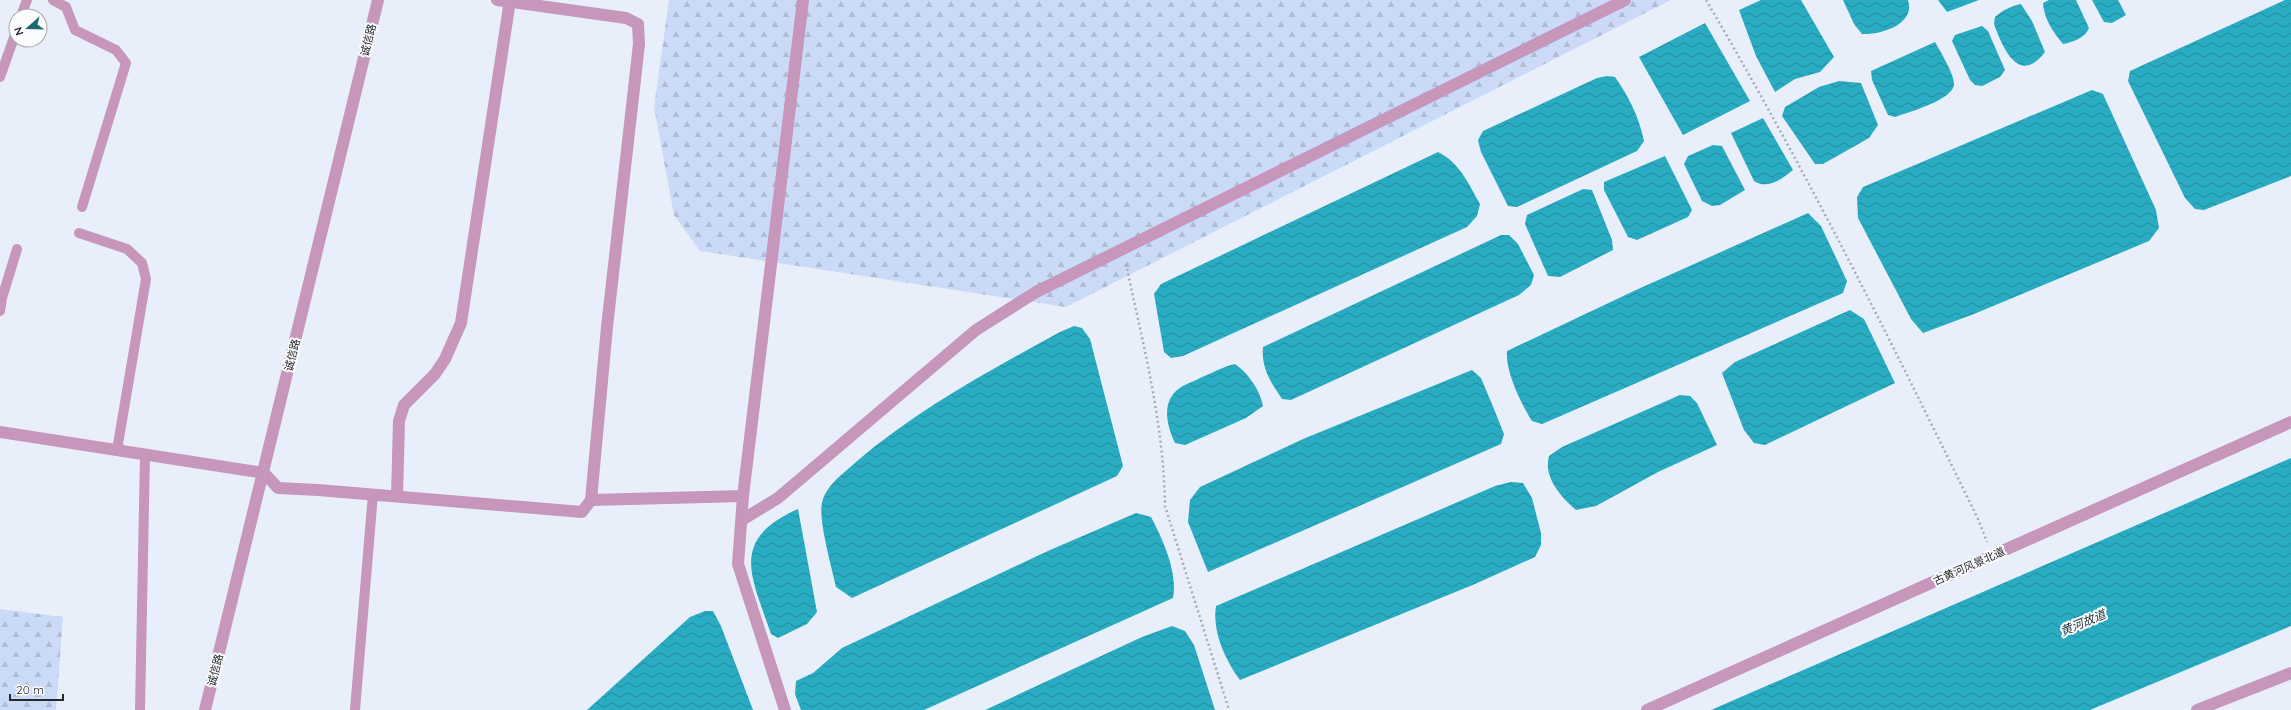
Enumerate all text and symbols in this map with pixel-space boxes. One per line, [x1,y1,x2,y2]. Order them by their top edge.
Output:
north arrow [8,8,48,48]
street label: 诚信路 [357,22,379,58]
text: N [11,25,27,38]
street label: 诚信路 [281,337,303,373]
street label: 古黄河风景北道 [1931,544,2007,588]
water label: 黄河故道 [2058,605,2110,639]
street label: 诚信路 [204,652,226,688]
scale bar [10,676,63,702]
text: 20 m [16,682,44,697]

